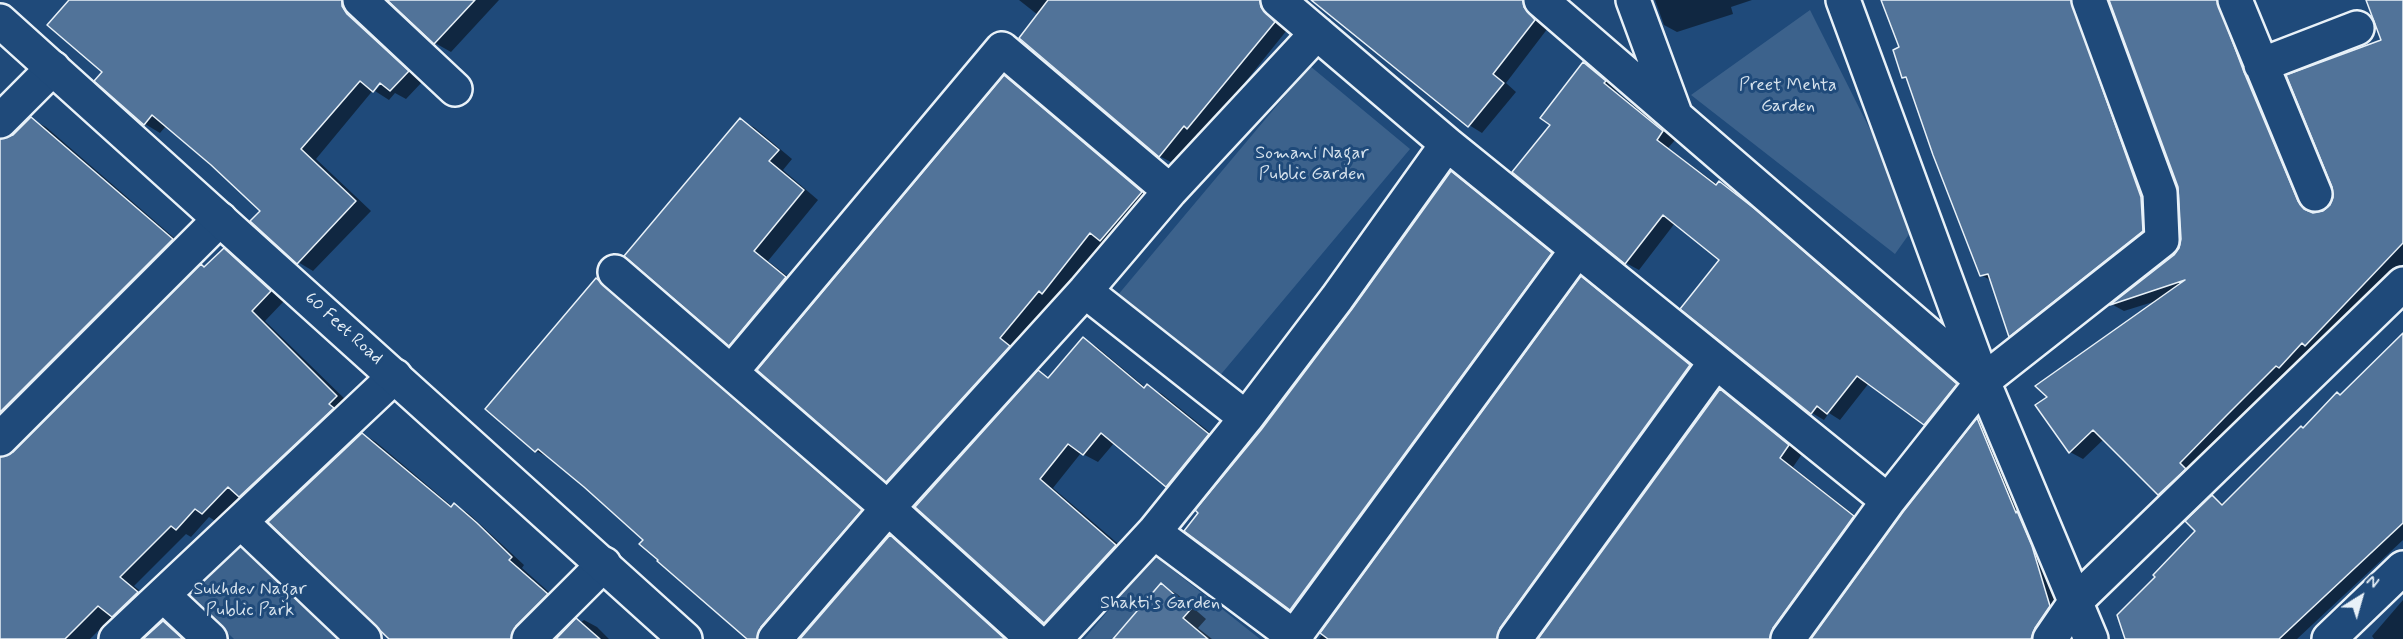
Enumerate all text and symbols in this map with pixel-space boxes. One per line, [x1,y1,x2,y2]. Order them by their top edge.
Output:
park label: Preet Mehta Garden [1739,75,1837,118]
park label: Somani Nagar Public Garden [1255,143,1369,186]
street label: 60 Feet Road [299,288,387,370]
north arrow [2331,567,2391,627]
text: N [2362,571,2383,594]
park label: Sukhdev Nagar Public Park [193,579,307,622]
park label: Shakti's Garden [1100,593,1220,615]

